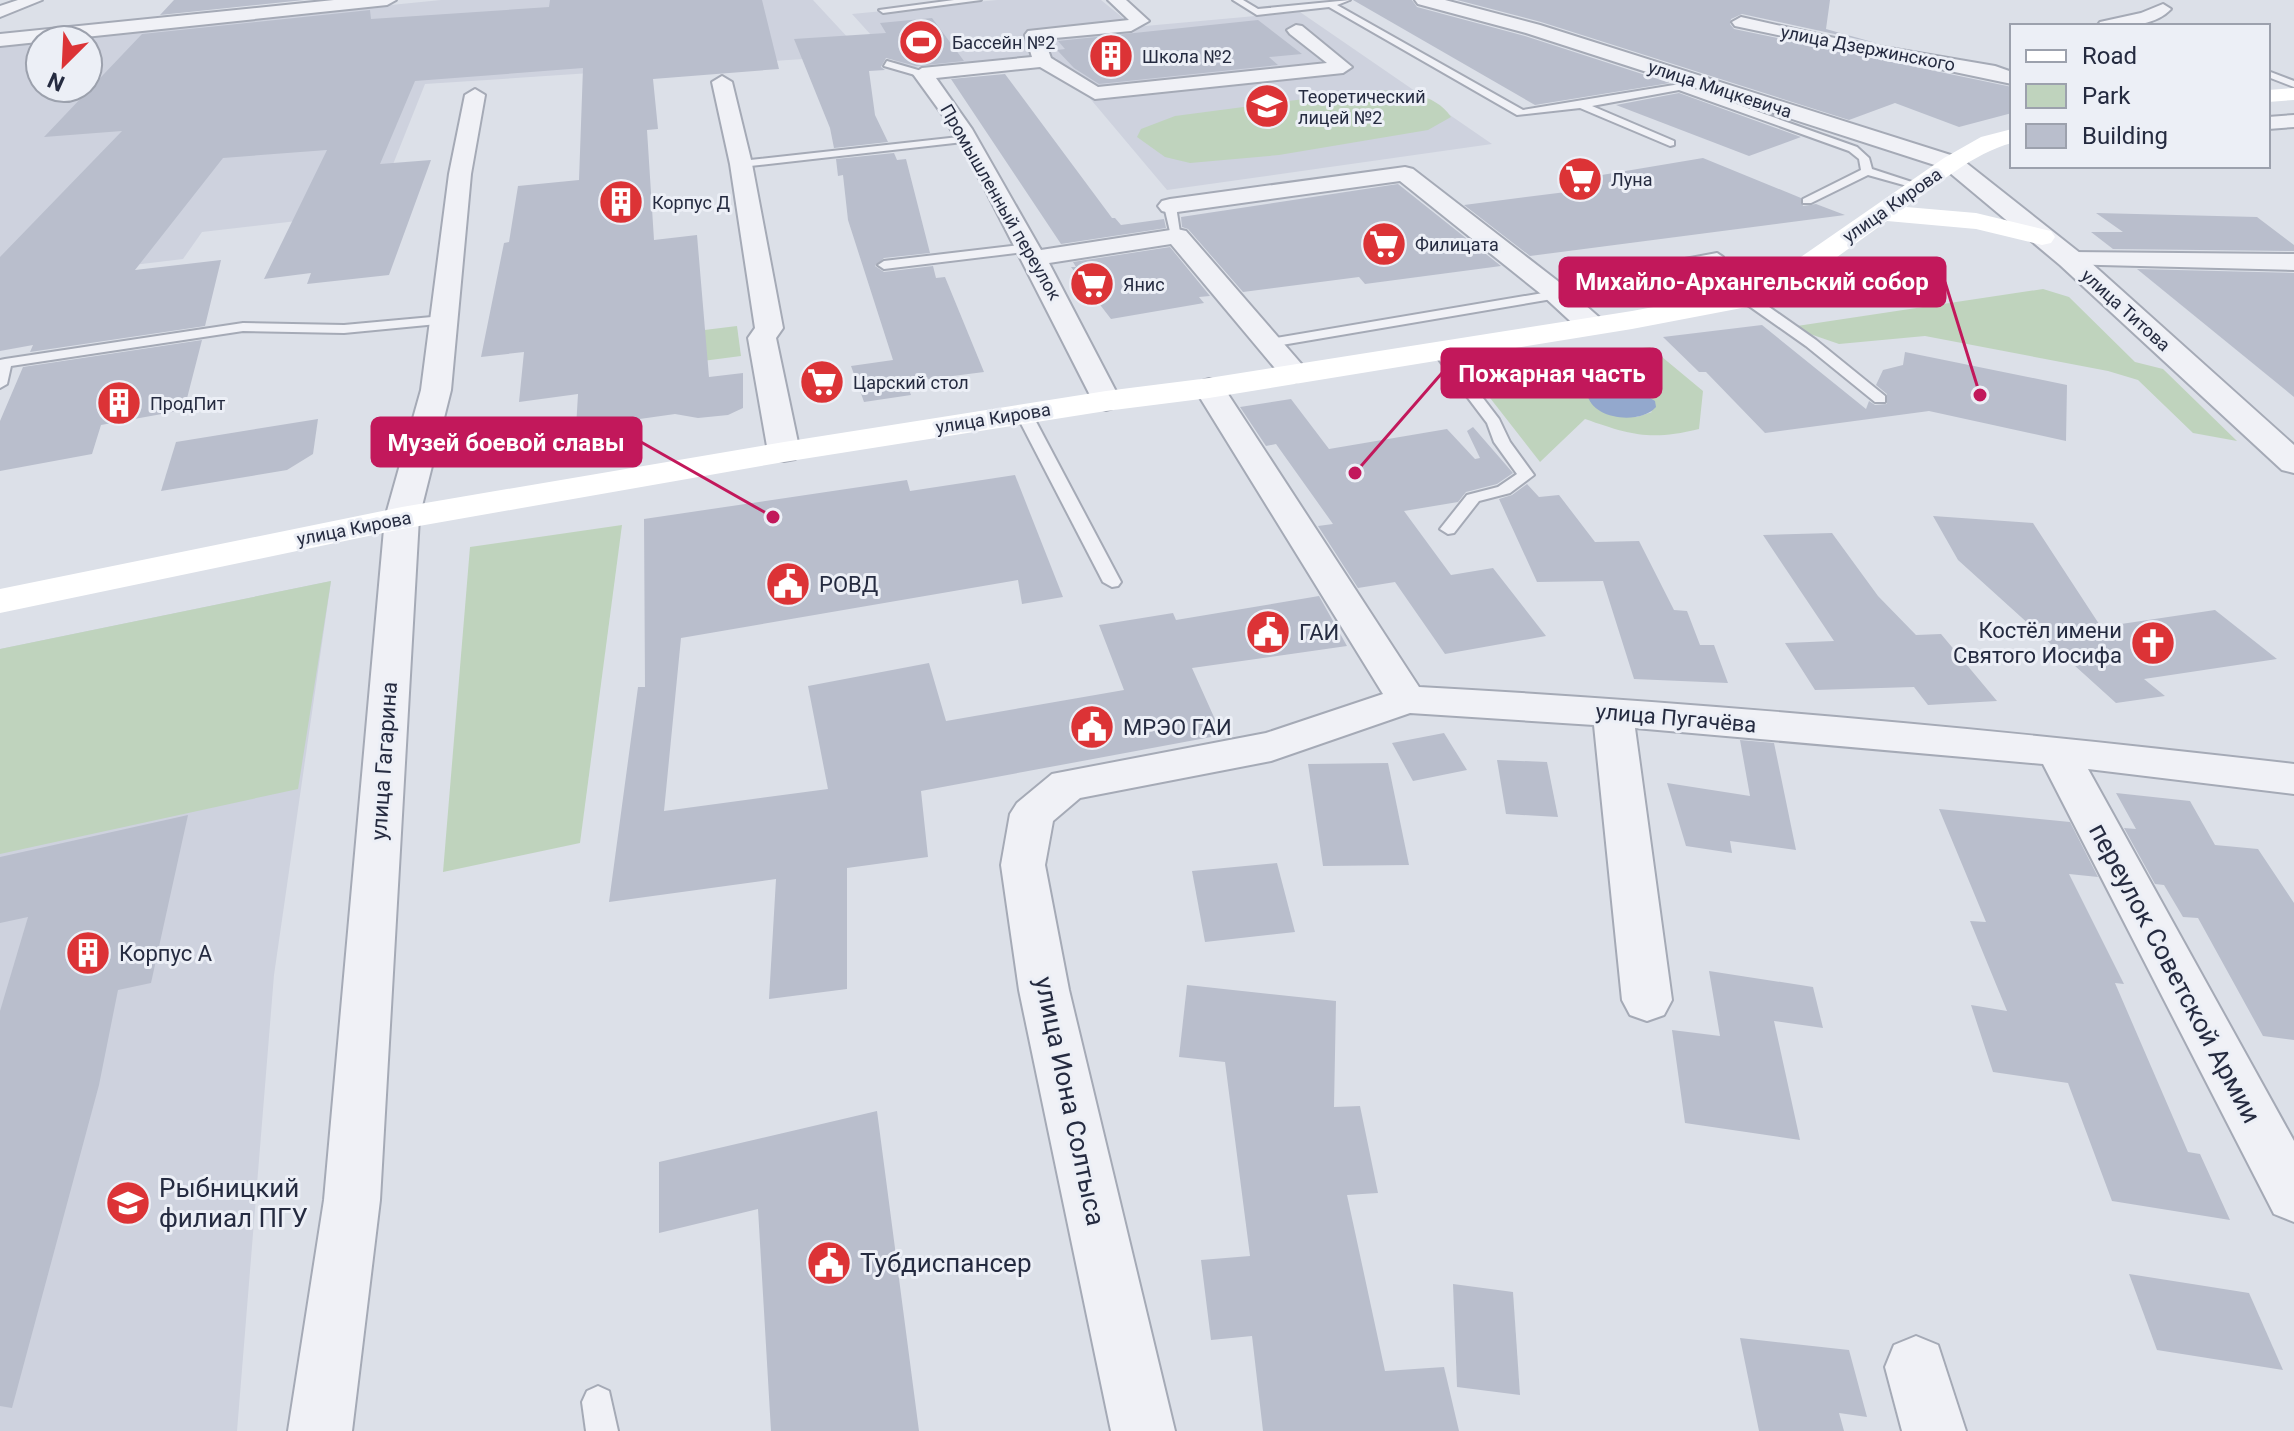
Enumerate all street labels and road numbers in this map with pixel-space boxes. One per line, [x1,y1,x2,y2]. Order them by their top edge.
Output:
street label: улица Дзержинского [1779,21,1957,75]
street label: улица Мицкевича [1645,56,1795,122]
street label: Промышленный переулок [936,100,1066,304]
street label: улица Кирова [1838,163,1946,247]
street label: улица Титова [2077,265,2175,355]
street label: улица Кирова [934,399,1052,437]
street label: улица Кирова [295,507,413,549]
street label: улица Гагарина [366,681,402,841]
street label: улица Пугачёва [1595,699,1757,737]
street label: переулок Советской Армии [2083,818,2267,1128]
street label: улица Иона Солтыса [1029,974,1111,1228]

